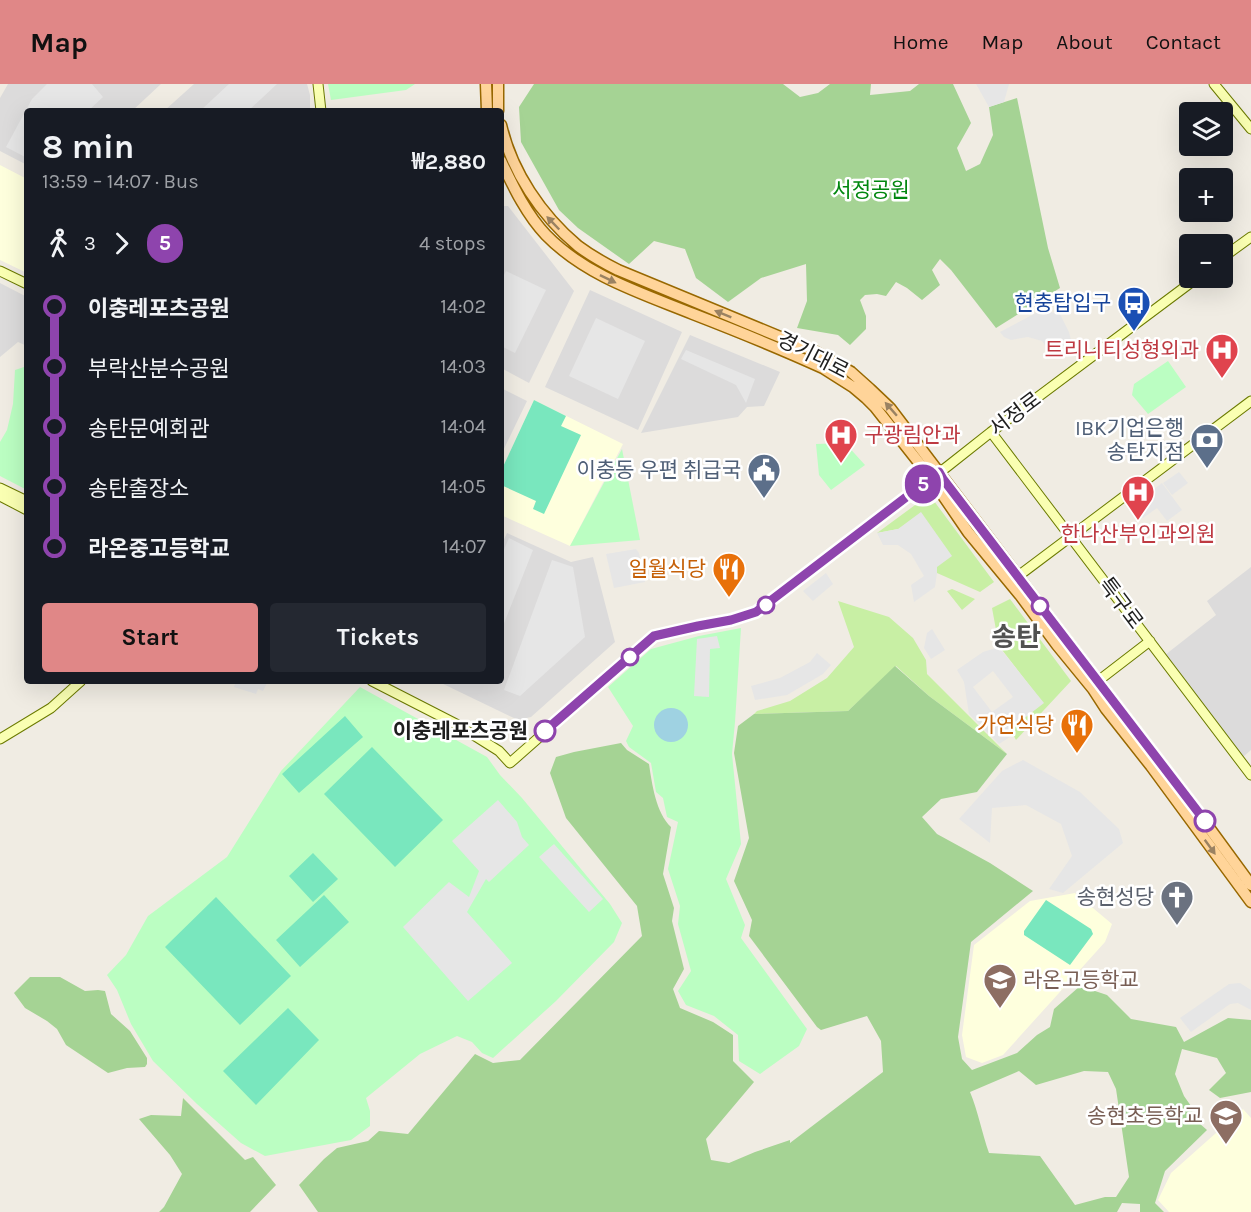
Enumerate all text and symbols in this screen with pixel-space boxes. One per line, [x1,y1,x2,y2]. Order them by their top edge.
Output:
text: Map [30,26,88,59]
text: Home [893,30,949,54]
text: Map [982,30,1023,54]
text: About [1056,30,1113,54]
text: Contact [1146,30,1221,54]
map controls [1179,102,1233,288]
button: layers [1179,102,1233,156]
text: 8 min [42,128,134,166]
text: ₩2,880 [412,149,486,175]
button: + [1179,168,1233,222]
text: 13:59 – 14:07 · Bus [42,170,199,193]
park label: 서정공원 [832,178,910,202]
one-way arrow [546,215,560,230]
icon: walk [42,227,75,260]
icon: forward [105,227,138,260]
text: 5 [159,231,171,255]
text: 3 [84,232,96,255]
text: 4 stops [419,232,486,255]
button: − [1179,234,1233,288]
one-way arrow [600,274,617,283]
bus stop icon: 현충탑입구 [1116,285,1152,332]
place label: 현충탑입구 [1014,291,1111,315]
text: 14:02 [440,295,486,318]
text: 이충레포츠공원 [88,296,230,322]
one-way arrow [714,309,732,319]
street label: 경기대로 [773,327,853,383]
hospital icon: 트리니티성형외과 [1204,332,1240,379]
place label: 트리니티성형외과 [1044,338,1199,362]
text: 14:03 [440,355,486,378]
text: 부락산분수공원 [88,356,230,382]
street label: 서정로 [985,387,1045,441]
one-way arrow [884,402,897,417]
text: 14:04 [441,415,486,438]
text: 송탄문예회관 [88,416,209,442]
place label: IBK기업은행 송탄지점 [1075,416,1184,464]
hospital icon: 구광림안과 [823,417,859,464]
bank icon: IBK기업은행 송탄지점 [1189,422,1225,469]
place label: 구광림안과 [864,423,961,447]
public building icon: 이충동 우편 취급국 [746,452,782,499]
place label: 이충동 우편 취급국 [576,458,741,482]
line badge: 5 [904,464,942,504]
text: 5 [917,472,929,496]
hospital icon: 한나산부인과의원 [1120,474,1156,521]
text: 14:05 [440,475,486,498]
text: 송탄출장소 [88,476,189,502]
place label: 한나산부인과의원 [1061,522,1215,546]
text: 14:07 [442,535,486,558]
text: 라온중고등학교 [88,536,230,562]
restaurant icon: 일월식당 [711,551,747,598]
place label: 일월식당 [629,557,706,581]
street label: 특구로 [1094,573,1148,633]
unlabelled marker [757,596,775,614]
unlabelled marker [1031,597,1049,615]
button: Start [42,603,258,672]
button: Tickets [270,603,486,672]
district label: 송탄 [991,621,1041,653]
unlabelled marker [621,648,639,666]
restaurant icon: 가연식당 [1059,707,1095,754]
place label: 가연식당 [977,713,1054,737]
place label: 이충레포츠공원 [393,719,528,743]
marker: 이충레포츠공원 [534,720,556,742]
unlabelled marker [1194,810,1216,832]
one-way arrow [1204,838,1216,854]
church icon: 송현성당 [1159,879,1195,926]
place label: 송현성당 [1077,885,1154,909]
school or university icon: 라온고등학교 [982,962,1018,1009]
place label: 라온고등학교 [1023,968,1139,992]
school or university icon: 송현초등학교 [1208,1098,1244,1145]
place label: 송현초등학교 [1087,1104,1203,1128]

